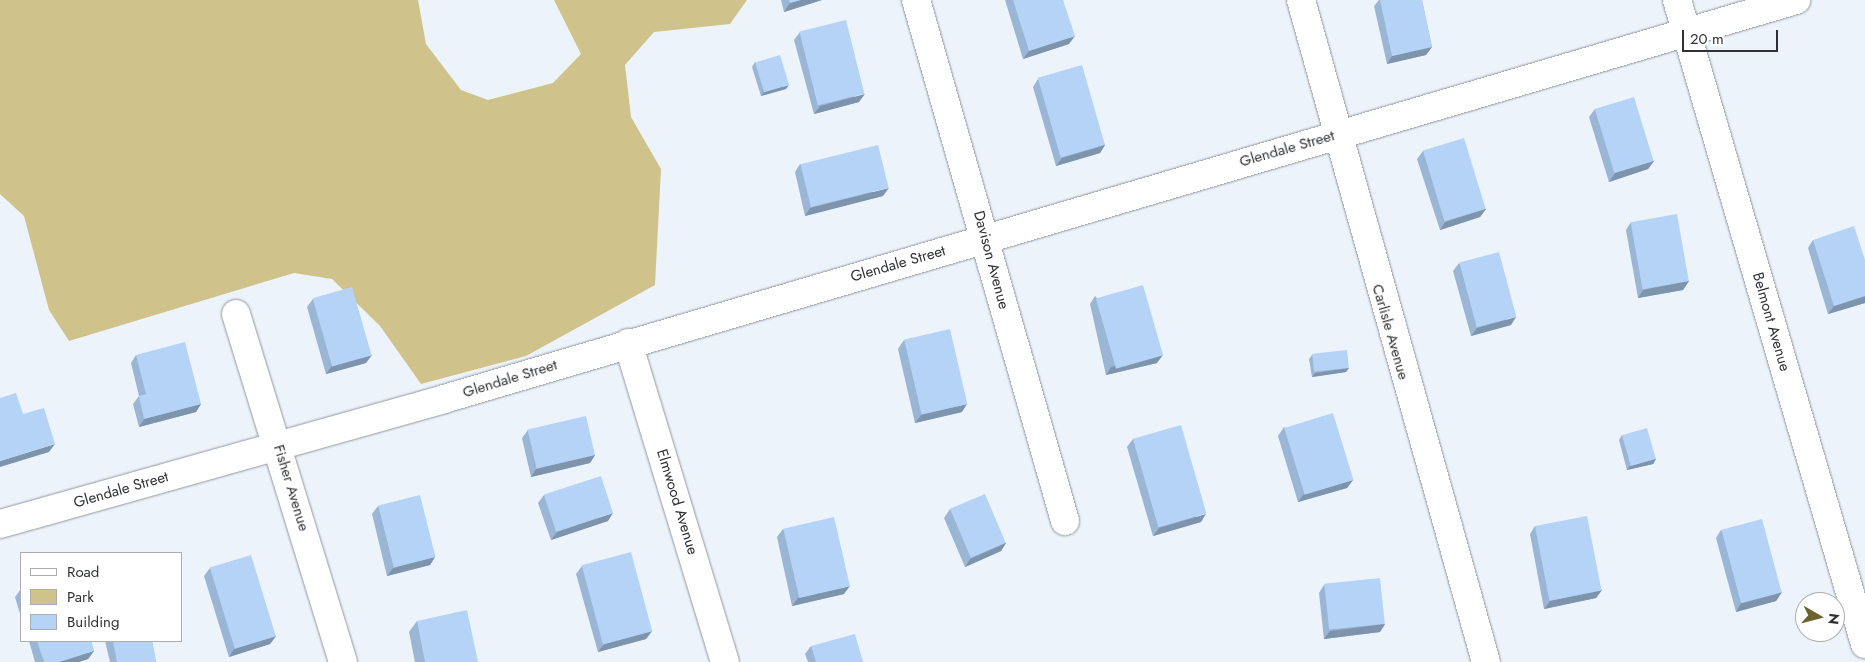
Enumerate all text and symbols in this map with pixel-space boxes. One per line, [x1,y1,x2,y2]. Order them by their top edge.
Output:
scale bar [1685,20,1781,52]
text: 20 m [1690,28,1724,50]
street label: Glendale Street [1237,127,1337,171]
street label: Davison Avenue [969,209,1013,311]
street label: Glendale Street [848,242,948,286]
street label: Belmont Avenue [1748,270,1794,374]
street label: Carlisle Avenue [1368,282,1412,382]
street label: Glendale Street [461,356,559,402]
street label: Fisher Avenue [269,443,313,533]
street label: Elmwood Avenue [652,447,702,557]
street label: Glendale Street [71,468,171,512]
legend [20,552,182,642]
text: Road [67,561,99,583]
text: Park [67,586,94,608]
north arrow [1795,592,1845,642]
text: Building [67,611,119,633]
text: N [1823,612,1845,626]

